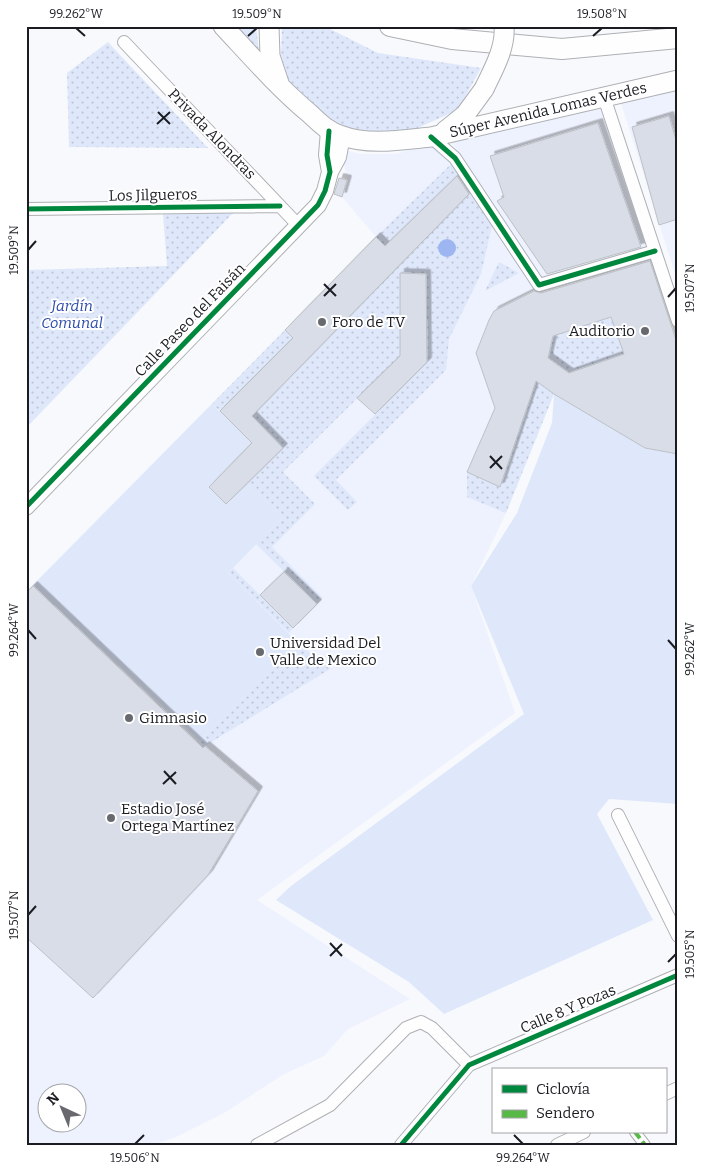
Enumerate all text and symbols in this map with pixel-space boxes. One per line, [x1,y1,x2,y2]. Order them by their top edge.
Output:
text: 99.262°W [49,7,104,21]
text: 19.509°N [232,7,282,21]
text: 19.508°N [577,7,627,21]
street label: Súper Avenida Lomas Verdes [448,79,648,141]
street label: Privada Alondras [164,85,260,183]
street label: Los Jilgueros [109,185,197,205]
text: 19.509°N [7,225,21,275]
street label: Calle Paseo del Faisán [131,259,249,381]
text: 19.507°N [683,263,697,313]
park label: Jardín Comunal [41,297,103,332]
place label: Foro de TV [332,313,406,331]
marker: Foro de TV [316,316,328,328]
place label: Auditorio [569,322,635,340]
marker: Auditorio [639,325,651,337]
text: 99.264°W [7,602,21,657]
text: 99.262°W [683,621,697,676]
place label: Universidad Del Valle de Mexico [270,634,381,669]
marker: Universidad Del Valle de Mexico [254,646,266,658]
place label: Gimnasio [139,709,207,727]
marker: Gimnasio [123,712,135,724]
place label: Estadio José Ortega Martínez [121,800,234,835]
marker: Estadio José Ortega Martínez [105,812,117,824]
text: 19.507°N [7,890,21,940]
text: 19.505°N [683,929,697,978]
street label: Calle 8 Y Pozas [518,981,618,1037]
legend [492,1068,666,1134]
text: Ciclovía [536,1080,590,1098]
north arrow [38,1084,88,1134]
text: N [44,1089,63,1109]
text: Sendero [536,1104,595,1122]
text: 19.506°N [110,1151,160,1165]
text: 99.264°W [496,1151,551,1165]

